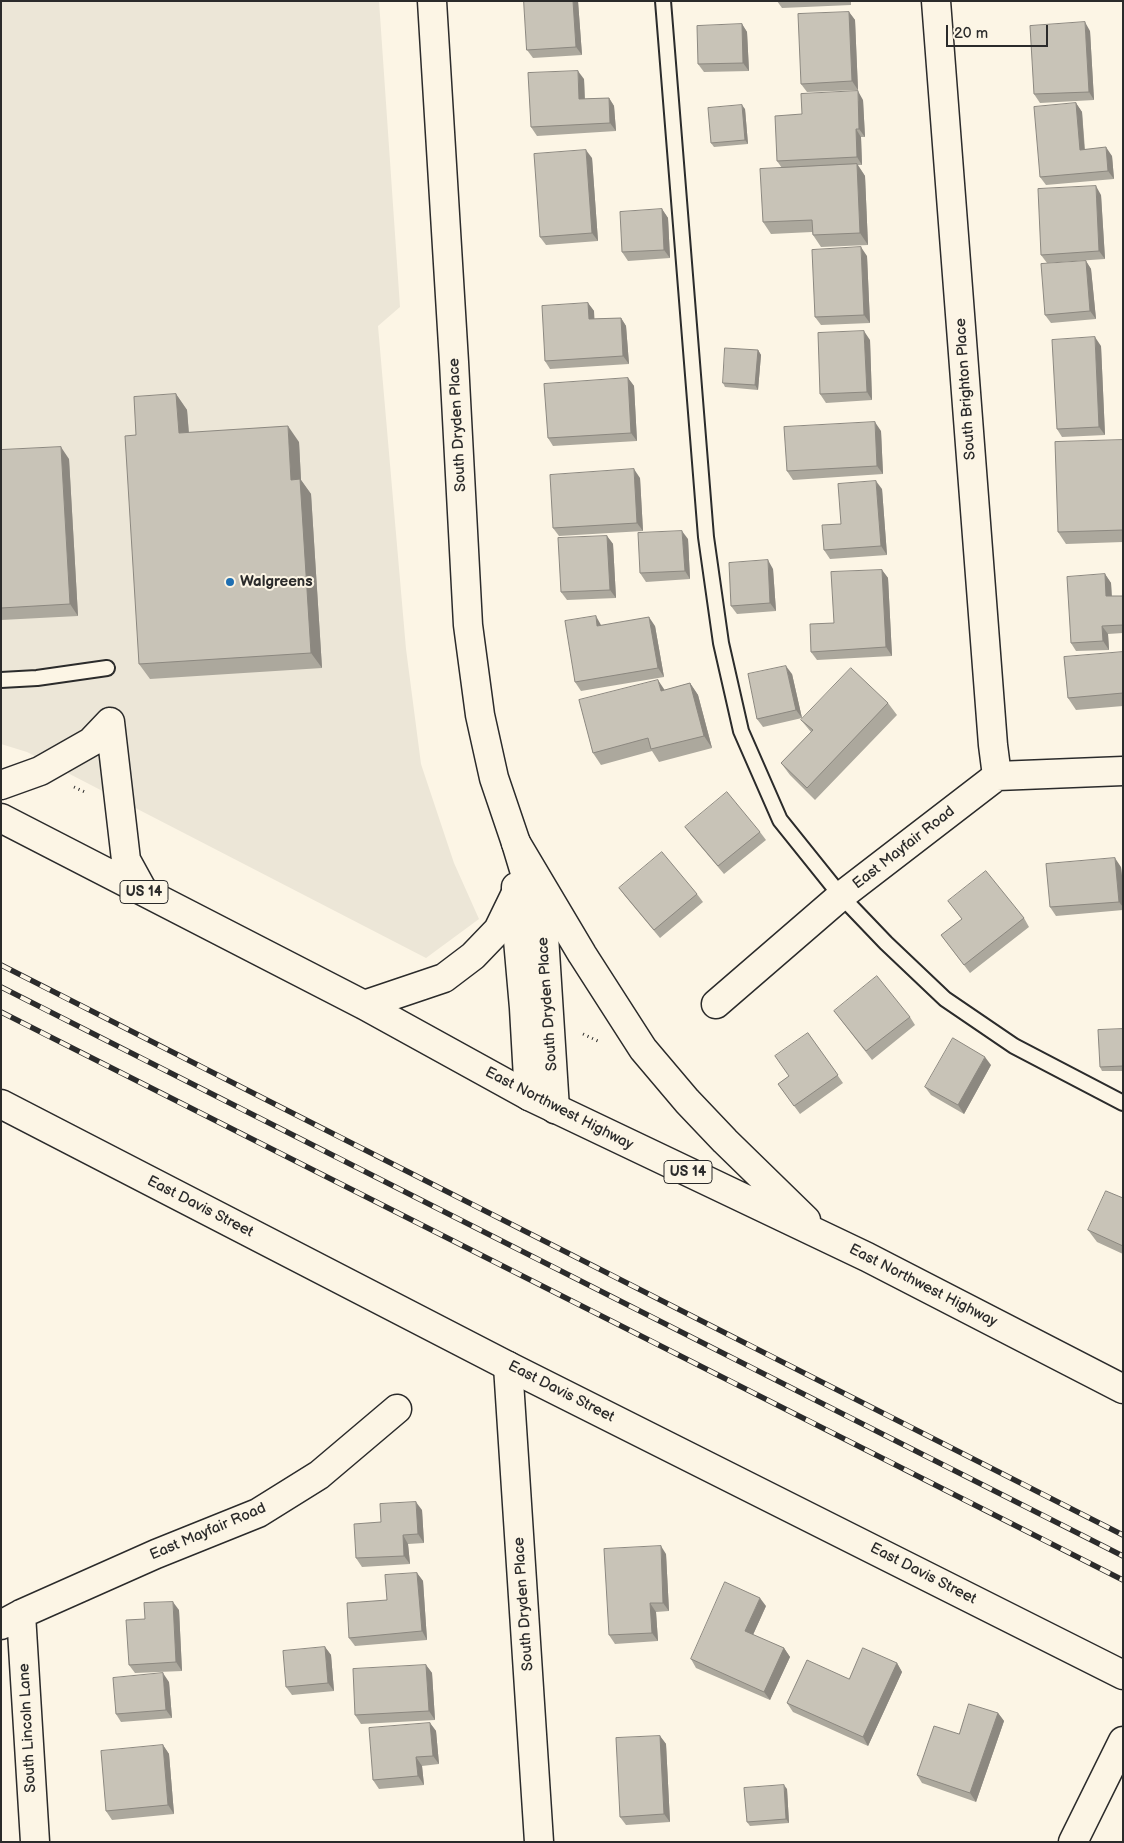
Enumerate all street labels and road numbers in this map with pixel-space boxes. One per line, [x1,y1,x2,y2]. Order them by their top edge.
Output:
street label: South Brighton Place [952,317,980,461]
street label: South Dryden Place [445,357,471,493]
street label: East Mayfair Road [849,803,959,893]
road number: US 14 [120,880,168,904]
street label: South Dryden Place [534,936,562,1072]
street label: East Northwest Highway [482,1064,636,1154]
road number: US 14 [664,1160,712,1184]
street label: East Davis Street [144,1172,256,1242]
street label: East Northwest Highway [846,1241,1000,1331]
street label: East Davis Street [505,1357,617,1427]
street label: East Mayfair Road [147,1499,269,1565]
street label: South Dryden Place [510,1536,538,1672]
street label: East Davis Street [867,1539,979,1609]
street label: South Lincoln Lane [16,1663,40,1793]

